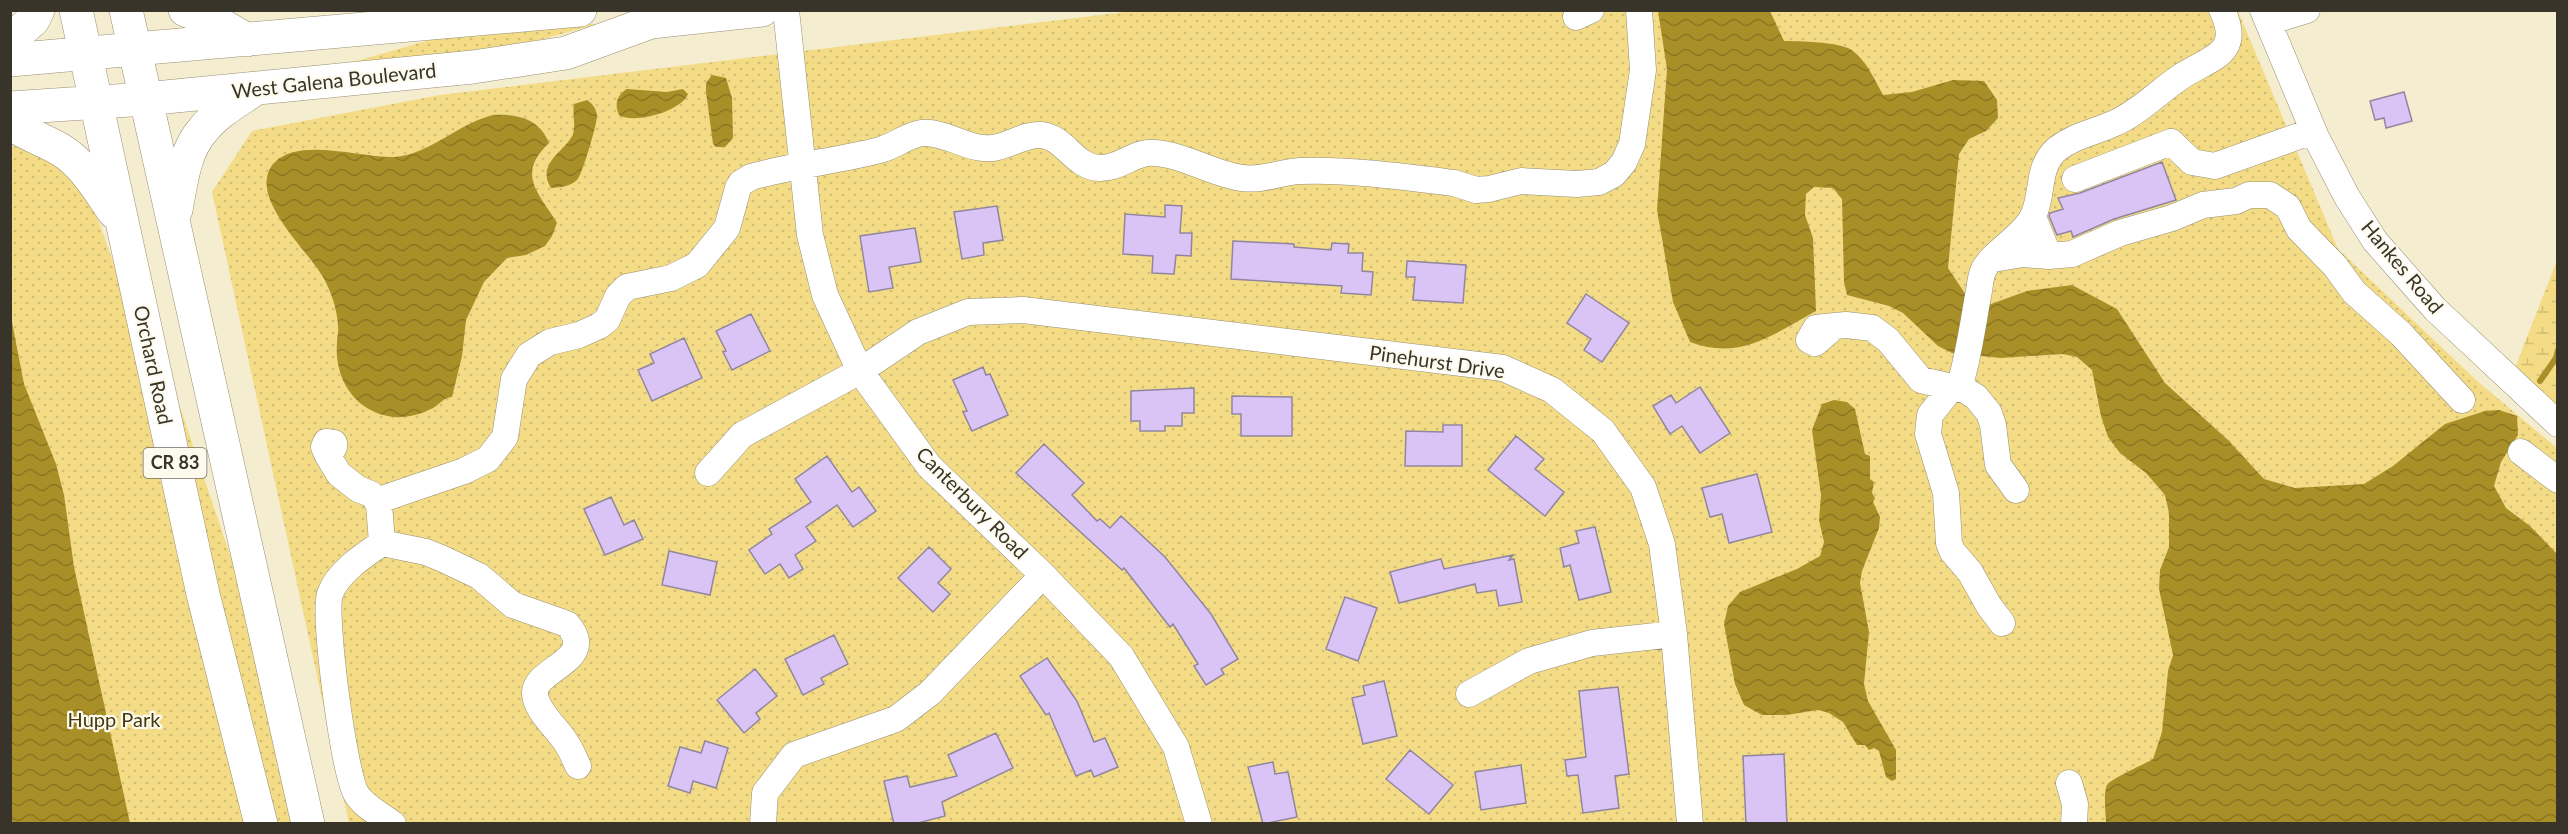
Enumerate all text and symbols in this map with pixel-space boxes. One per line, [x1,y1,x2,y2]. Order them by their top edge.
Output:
street label: West Galena Boulevard [230,57,437,103]
street label: Hankes Road [2357,215,2449,318]
street label: Orchard Road [130,303,178,426]
street label: Pinehurst Drive [1368,340,1506,382]
street label: Canterbury Road [912,441,1034,563]
road number: CR 83 [144,448,207,478]
park label: Hupp Park [68,707,161,731]

